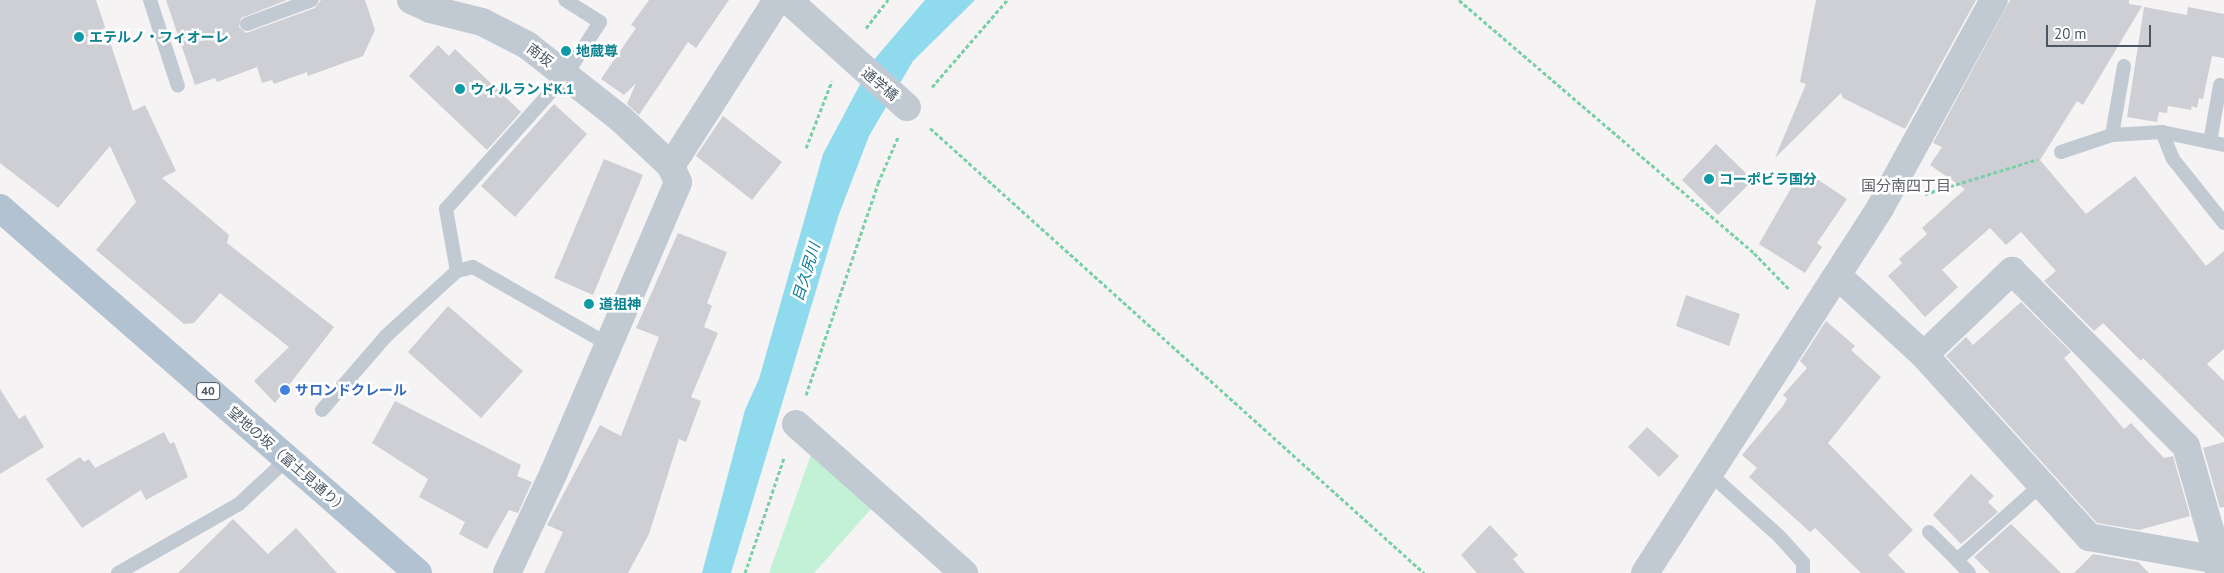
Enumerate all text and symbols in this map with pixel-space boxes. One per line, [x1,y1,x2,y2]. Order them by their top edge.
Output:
scale bar [2049,15,2154,47]
text: 20 m [2054,24,2087,43]
place label: エテルノ・フィオーレ [89,29,229,45]
marker: エテルノ・フィオーレ [73,31,85,43]
street label: 南坂 [524,40,556,70]
place label: 地蔵尊 [576,43,618,59]
marker: 地蔵尊 [560,45,572,57]
street label: 通学橋 [859,64,901,104]
place label: ウィルランドK.1 [470,81,574,97]
marker: ウィルランドK.1 [454,83,466,95]
place label: コーポビラ国分 [1719,171,1817,187]
marker: コーポビラ国分 [1703,173,1715,185]
district label: 国分南四丁目 [1861,177,1951,195]
water label: 目久尻川 [789,241,823,303]
place label: 道祖神 [599,296,641,312]
marker: 道祖神 [583,298,595,310]
road number: 40 [196,382,220,401]
place label: サロンドクレール [295,382,407,398]
marker: サロンドクレール [279,384,291,396]
street label: 望地の坂（富士見通り） [224,403,352,517]

